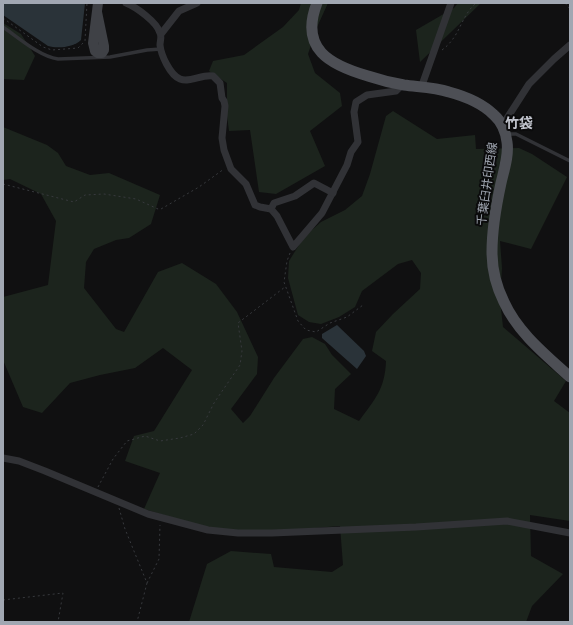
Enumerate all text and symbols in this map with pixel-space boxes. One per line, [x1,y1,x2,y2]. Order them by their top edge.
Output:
district label: 竹袋 [505,115,533,132]
street label: 千葉臼井印西線 [474,141,501,227]

